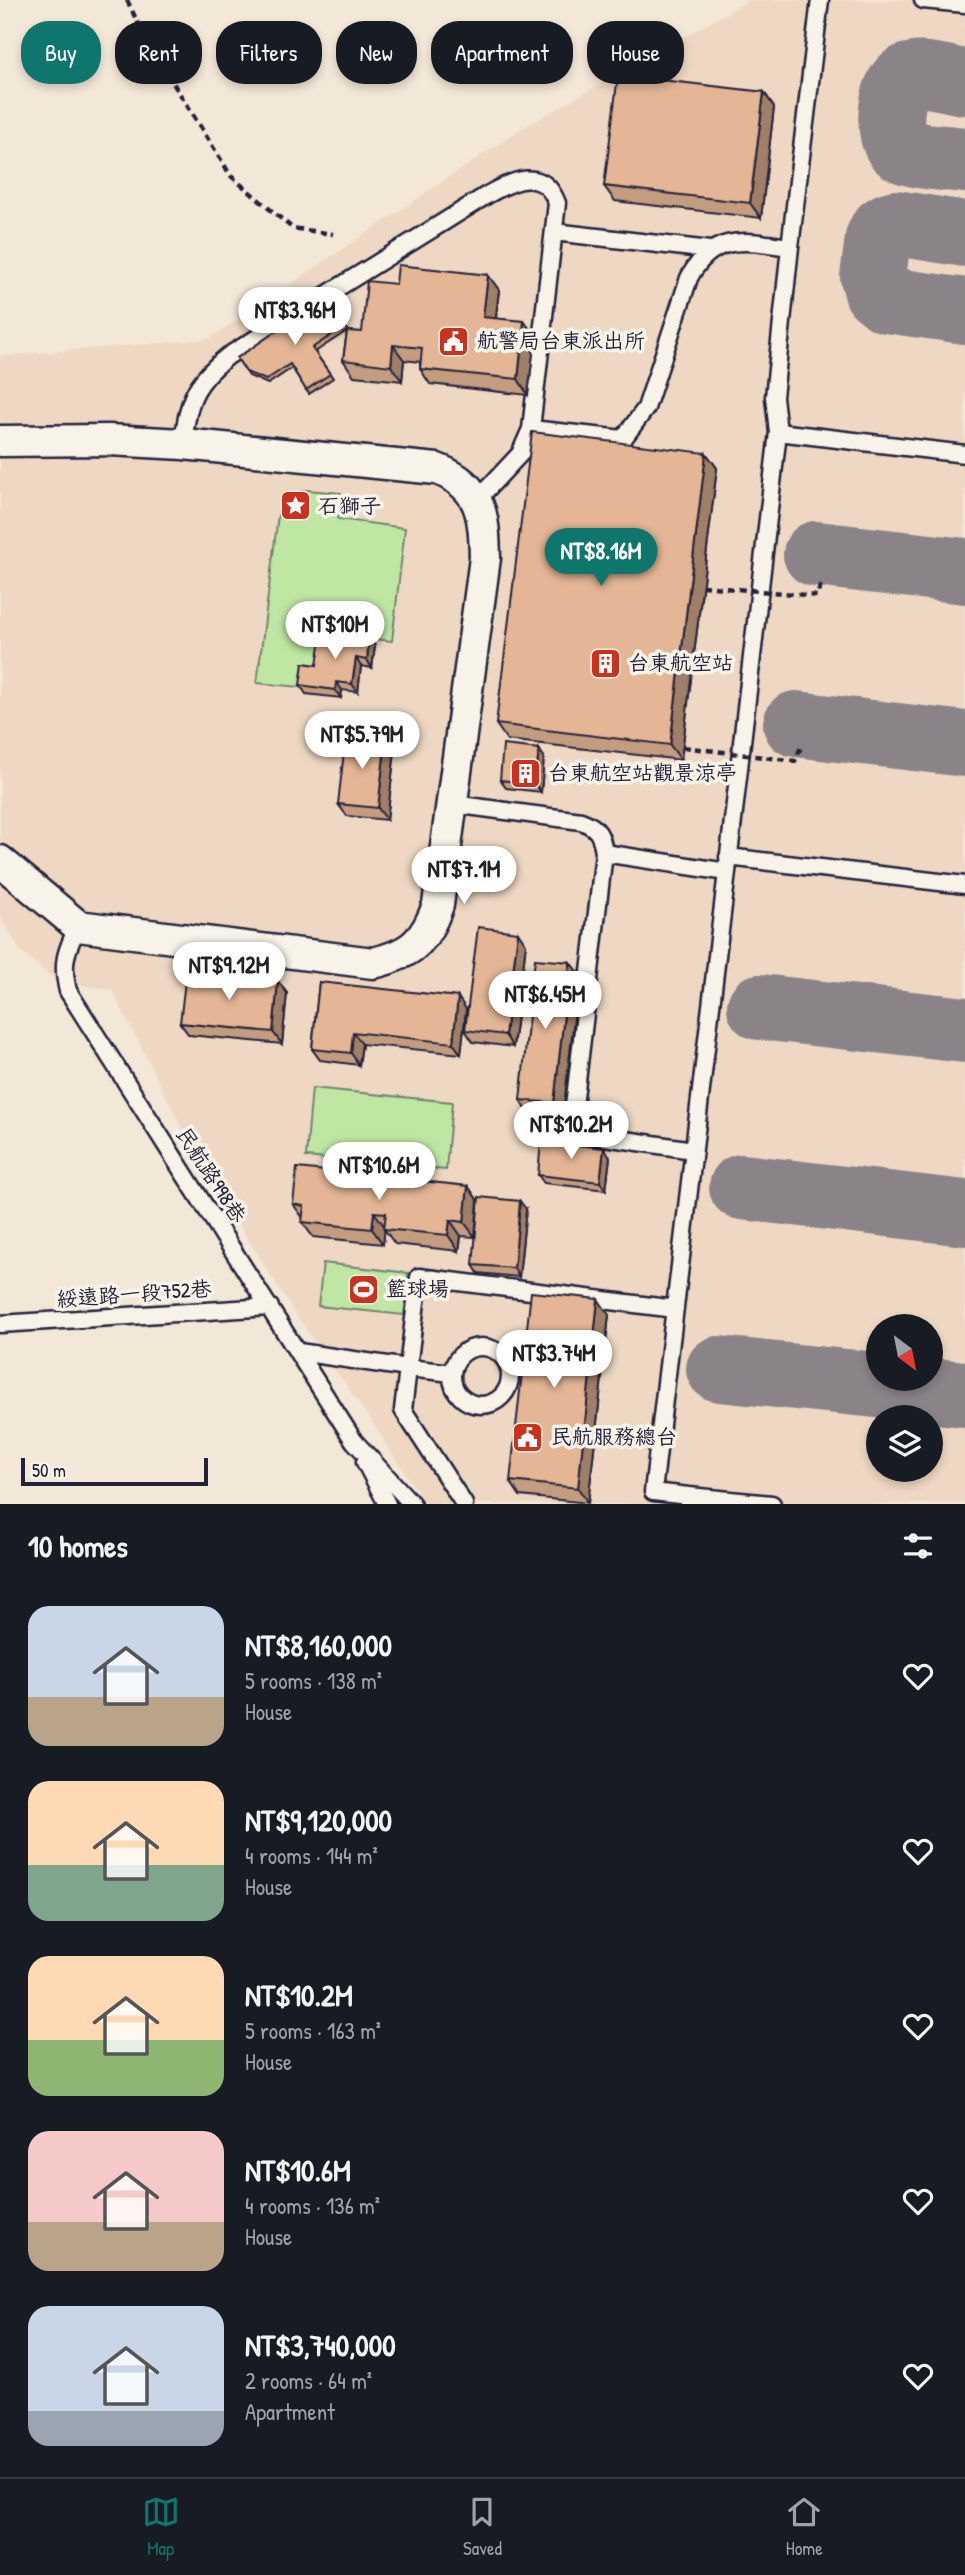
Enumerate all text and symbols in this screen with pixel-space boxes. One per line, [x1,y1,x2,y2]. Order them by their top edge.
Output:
chip: Buy [21,21,101,84]
chip: Rent [115,21,202,84]
chip: Filters [216,21,322,84]
chip: New [336,21,417,84]
chip: Apartment [431,21,573,84]
chip: House [587,21,684,84]
pin: NT$3.96M [223,288,367,347]
text: NT$3.96M [254,294,336,325]
public building icon: 航警局台東派出所 [437,324,471,358]
place label: 航警局台東派出所 [477,326,645,355]
place icon: 石獅子 [278,489,312,523]
place label: 石獅子 [318,491,381,520]
pin: NT$8.16M [529,528,673,588]
text: NT$8.16M [561,535,641,566]
pin: NT$10M [278,602,392,661]
text: NT$10M [302,608,369,639]
building icon: 台東航空站 [588,646,622,680]
place label: 台東航空站 [628,648,733,677]
pin: NT$5.79M [290,712,434,771]
text: NT$5.79M [321,718,403,749]
building icon: 台東航空站觀景涼亭 [508,756,542,790]
place label: 台東航空站觀景涼亭 [548,758,737,787]
pin: NT$7.1M [399,846,529,906]
text: NT$7.1M [427,853,501,884]
pin: NT$9.12M [157,942,301,1002]
text: NT$9.12M [189,949,269,980]
pin: NT$6.45M [473,972,617,1031]
text: NT$6.45M [505,978,585,1009]
pin: NT$10.2M [499,1102,643,1161]
text: NT$10.2M [530,1108,612,1139]
street label: 民航路998巷 [170,1121,253,1228]
pin: NT$10.6M [307,1142,451,1202]
text: NT$10.6M [338,1149,420,1180]
sports icon: 籃球場 [346,1272,380,1306]
street label: 綏遠路一段752巷 [56,1274,212,1313]
place label: 籃球場 [386,1274,449,1303]
north arrow [866,1314,943,1391]
map controls [866,1314,943,1482]
pin: NT$3.74M [482,1330,626,1390]
text: NT$3.74M [512,1337,596,1368]
button: layers [866,1405,943,1482]
public building icon: 民航服務總台 [511,1420,545,1454]
place label: 民航服務總台 [551,1422,677,1451]
scale bar [21,1455,208,1487]
text: 50 m [32,1457,66,1483]
text: 10 homes [28,1526,128,1566]
icon: filters [899,1527,937,1565]
text: NT$8,160,000 [245,1625,392,1665]
icon: home [84,1634,168,1718]
icon: heart [899,1657,937,1695]
text: 5 rooms · 138 m² [245,1665,382,1696]
text: House [245,1696,292,1727]
text: NT$9,120,000 [245,1800,392,1840]
icon: home [84,1809,168,1893]
icon: heart [899,1832,937,1870]
text: 4 rooms · 144 m² [245,1840,378,1871]
text: House [245,1871,292,1902]
text: NT$10.2M [245,1975,353,2015]
icon: home [84,1984,168,2068]
icon: heart [899,2007,937,2045]
text: 5 rooms · 163 m² [245,2015,381,2046]
text: House [245,2046,292,2077]
text: NT$10.6M [245,2150,351,2190]
icon: home [84,2159,168,2243]
icon: heart [899,2182,937,2220]
text: 4 rooms · 136 m² [245,2190,380,2221]
text: House [245,2221,292,2252]
text: NT$3,740,000 [245,2325,396,2365]
icon: home [84,2334,168,2418]
icon: heart [899,2357,937,2395]
text: 2 rooms · 64 m² [245,2365,372,2396]
text: Apartment [245,2396,335,2427]
tab: Map [142,2493,180,2561]
tab: Saved [463,2493,502,2561]
tab: Home [785,2493,823,2561]

